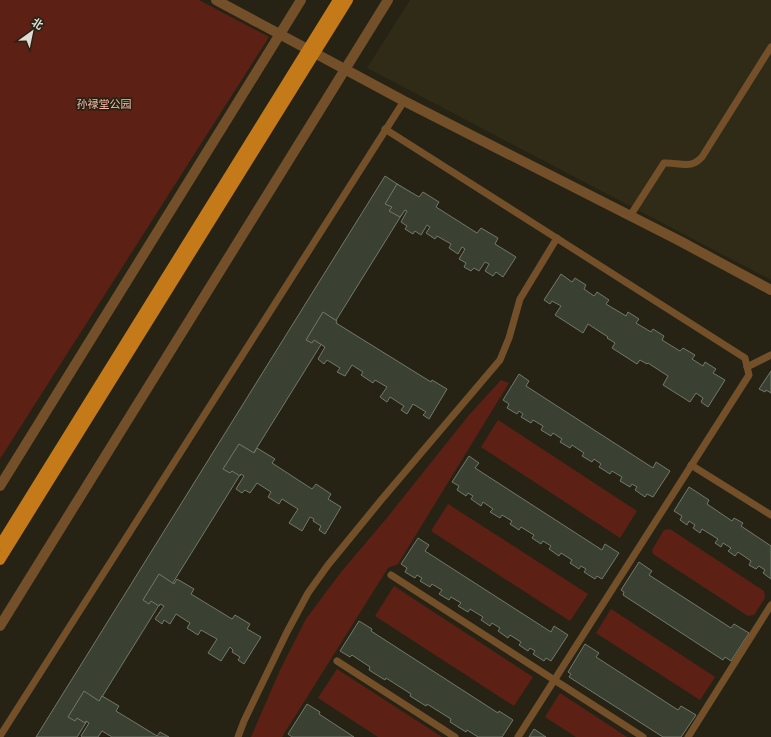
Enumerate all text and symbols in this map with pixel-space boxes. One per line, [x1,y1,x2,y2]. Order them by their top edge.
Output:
north arrow [12,12,52,52]
text: 北 [30,16,45,32]
park label: 孙禄堂公园 [77,98,132,110]

